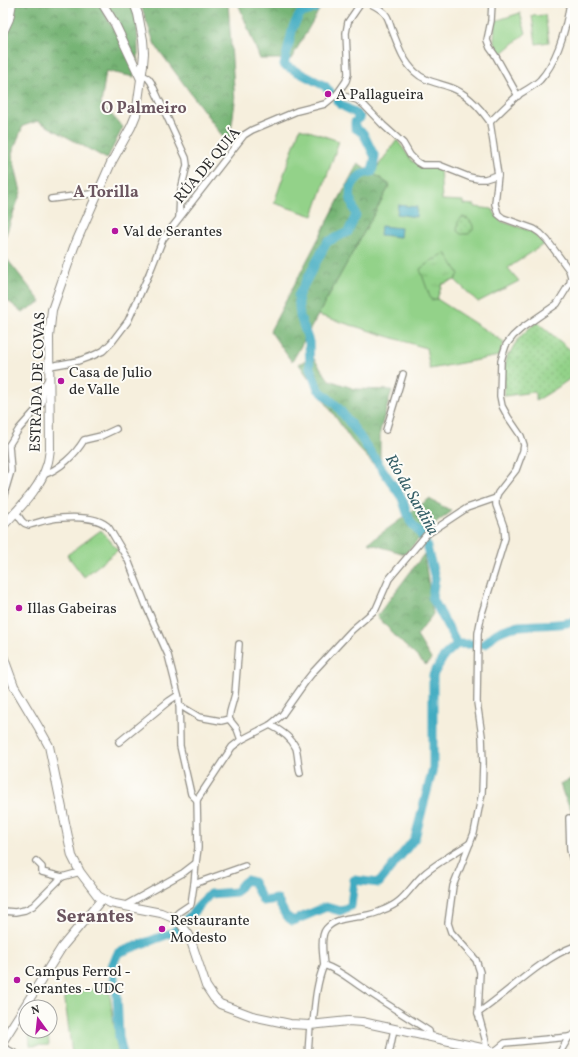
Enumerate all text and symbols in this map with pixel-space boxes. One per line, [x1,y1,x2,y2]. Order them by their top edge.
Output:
place label: A Pallagueira [336,85,424,106]
marker: A Pallagueira [323,89,333,99]
district label: O Palmeiro [101,98,187,120]
street label: RÚA DE QUIÁ [170,123,246,208]
district label: A Torilla [73,182,139,204]
place label: Val de Serantes [123,222,222,243]
marker: Val de Serantes [110,226,120,236]
street label: ESTRADA DE COVAS [26,312,51,453]
place label: Casa de Julio de Valle [69,363,152,401]
marker: Casa de Julio de Valle [56,376,66,386]
water label: Río da Sardiña [379,450,444,540]
place label: Illas Gabeiras [27,599,117,620]
marker: Illas Gabeiras [14,603,24,613]
district label: Serantes [56,904,134,930]
place label: Restaurante Modesto [170,911,250,949]
marker: Restaurante Modesto [157,924,167,934]
place label: Campus Ferrol - Serantes - UDC [25,962,131,1000]
marker: Campus Ferrol - Serantes - UDC [12,975,22,985]
north arrow [18,999,58,1039]
text: N [30,1003,42,1019]

